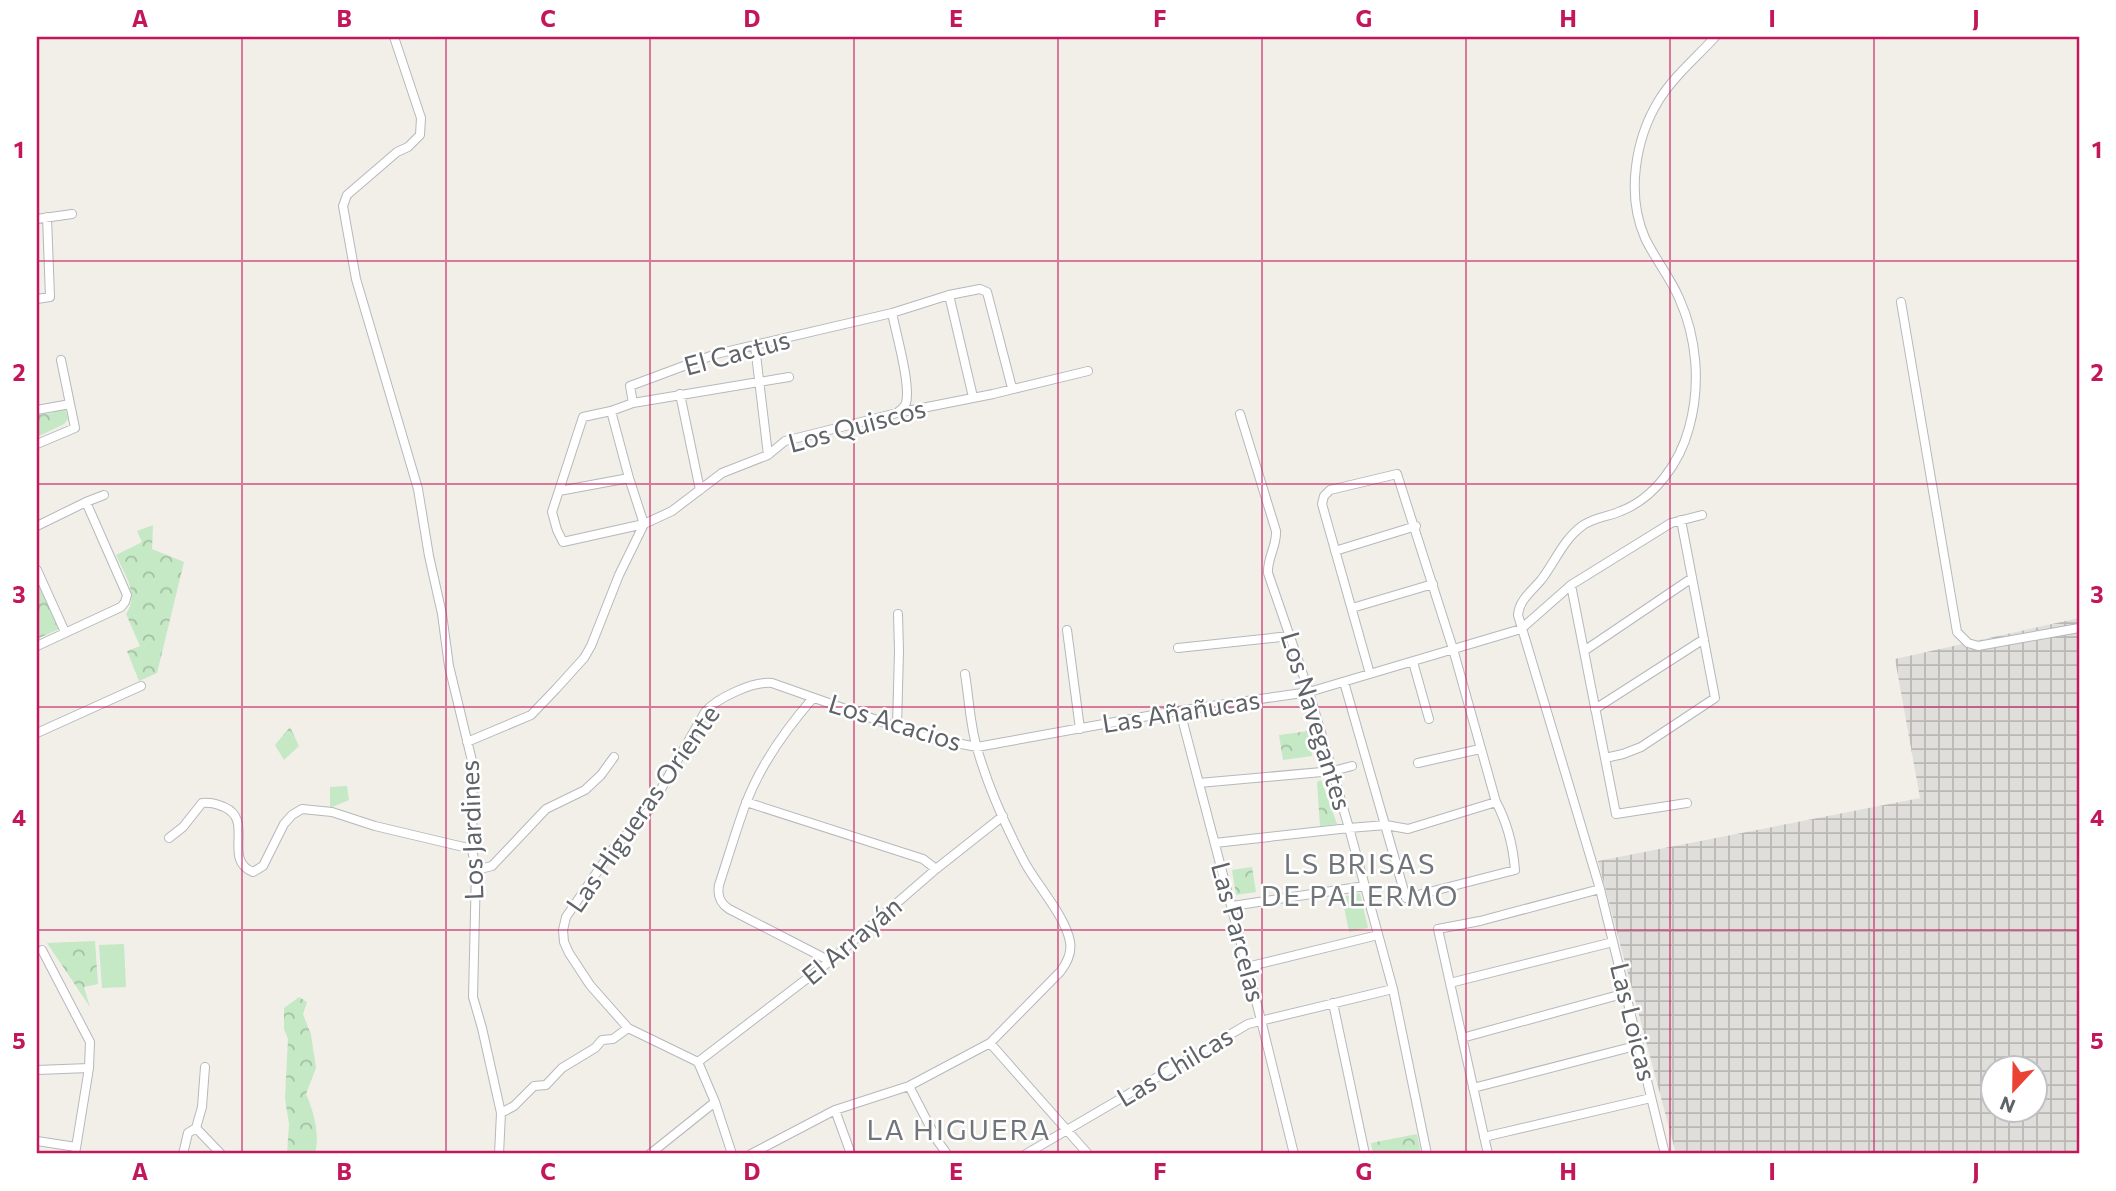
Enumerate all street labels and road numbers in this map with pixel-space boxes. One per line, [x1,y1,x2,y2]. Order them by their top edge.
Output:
street label: El Cactus [680,323,793,381]
street label: Los Quiscos [784,391,929,458]
street label: Los Navegantes [1276,628,1359,813]
street label: Las Añañucas [1100,683,1262,738]
street label: Los Acacios [825,687,966,756]
street label: Las Higueras Oriente [559,699,725,918]
street label: Los Jardines [453,759,488,901]
street label: Las Parcelas [1206,858,1273,1005]
street label: El Arrayán [795,889,907,990]
street label: Las Loicas [1605,959,1664,1084]
street label: Las Chilcas [1111,1019,1238,1112]

